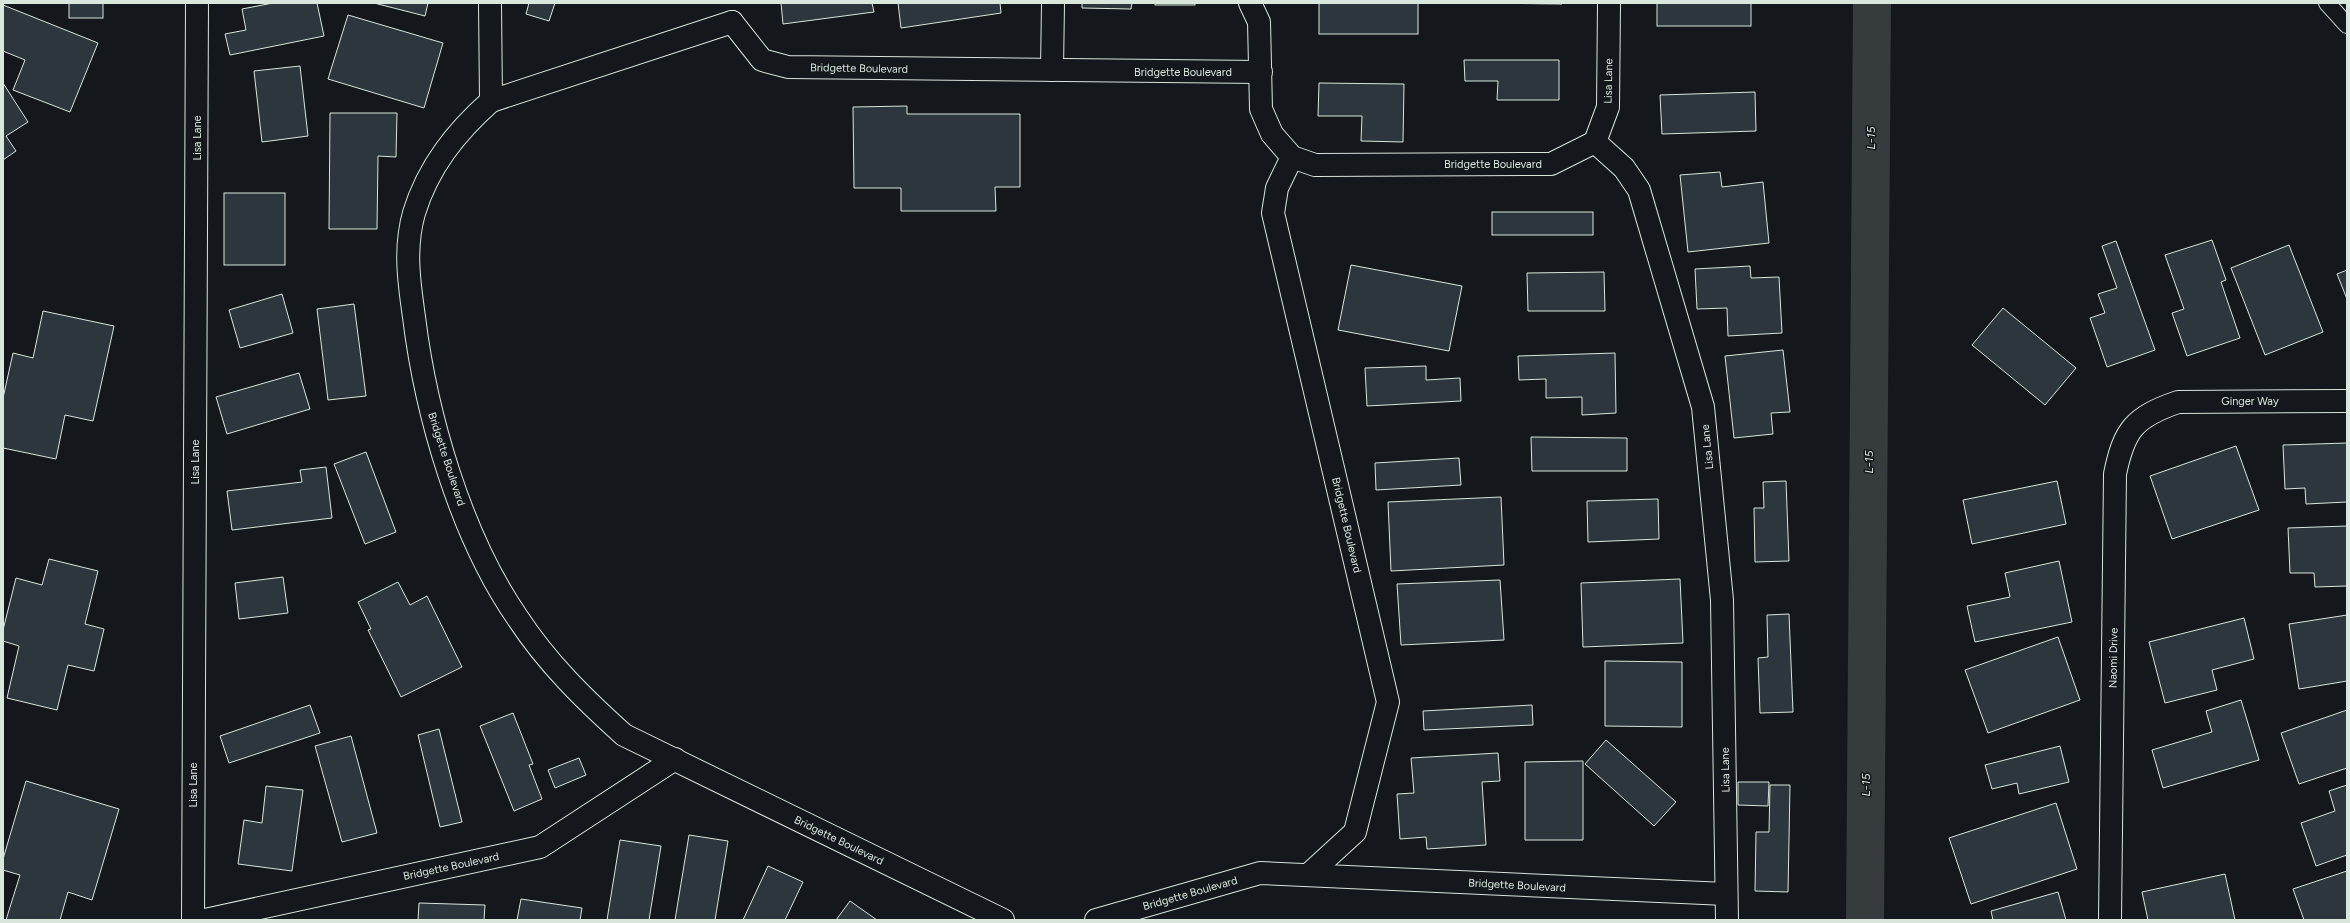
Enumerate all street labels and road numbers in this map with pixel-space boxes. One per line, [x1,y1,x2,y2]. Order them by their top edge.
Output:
street label: Lisa Lane [1602,58,1615,104]
street label: Bridgette Boulevard [810,61,908,76]
street label: Bridgette Boulevard [1134,66,1232,79]
street label: Lisa Lane [191,115,204,161]
street label: Bridgette Boulevard [1444,158,1542,171]
street label: Ginger Way [2221,395,2279,408]
street label: Bridgette Boulevard [425,411,468,508]
street label: Lisa Lane [1699,424,1716,470]
street label: Lisa Lane [189,439,202,485]
street label: Bridgette Boulevard [1329,476,1364,574]
street label: Naomi Drive [2106,628,2121,688]
street label: Lisa Lane [1719,747,1732,793]
street label: Lisa Lane [187,762,200,808]
street label: Bridgette Boulevard [792,813,886,868]
street label: Bridgette Boulevard [402,850,500,883]
street label: Bridgette Boulevard [1141,874,1239,913]
street label: Bridgette Boulevard [1468,876,1566,895]

